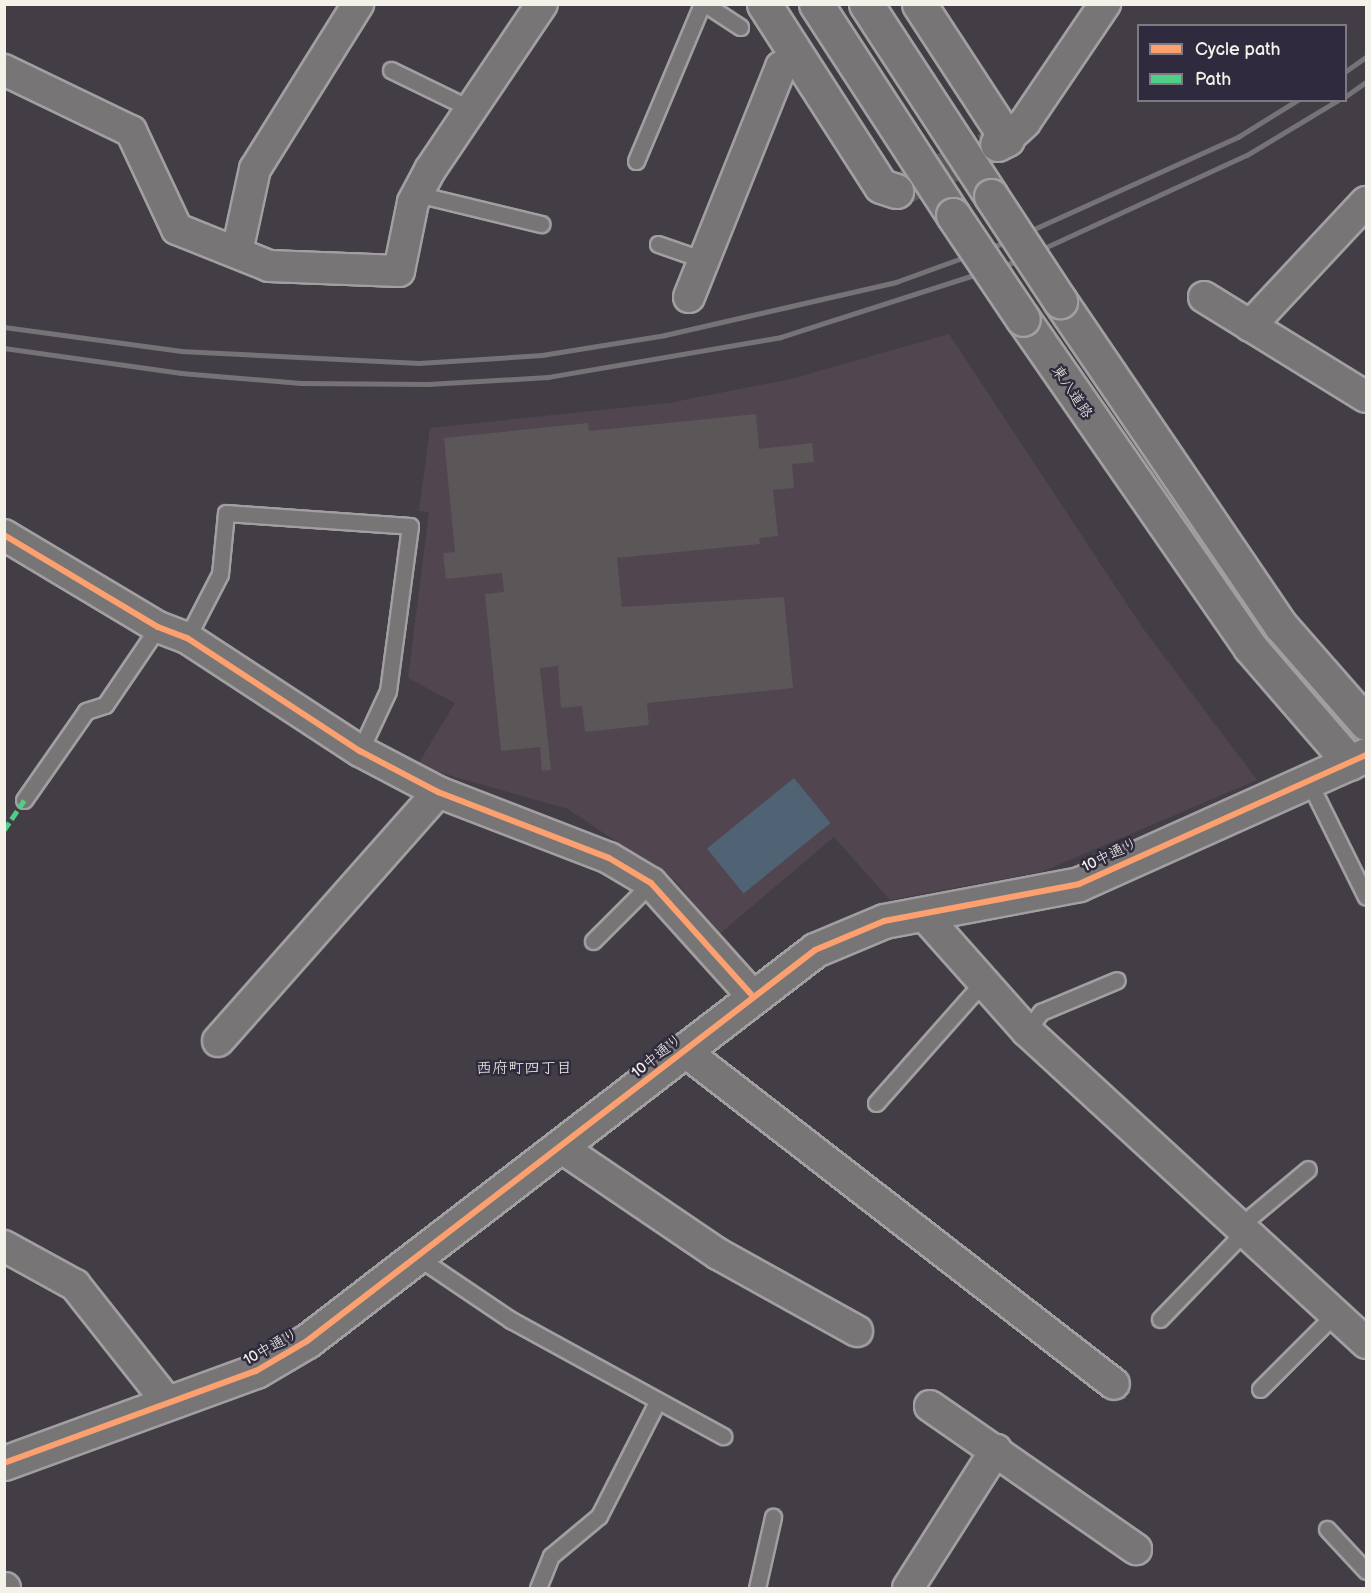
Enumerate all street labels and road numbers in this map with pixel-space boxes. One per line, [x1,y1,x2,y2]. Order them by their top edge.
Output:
street label: 東八道路 [1048,362,1096,422]
street label: 10中通り [1079,834,1141,876]
street label: 10中通り [628,1030,686,1082]
street label: 10中通り [241,1325,301,1369]

